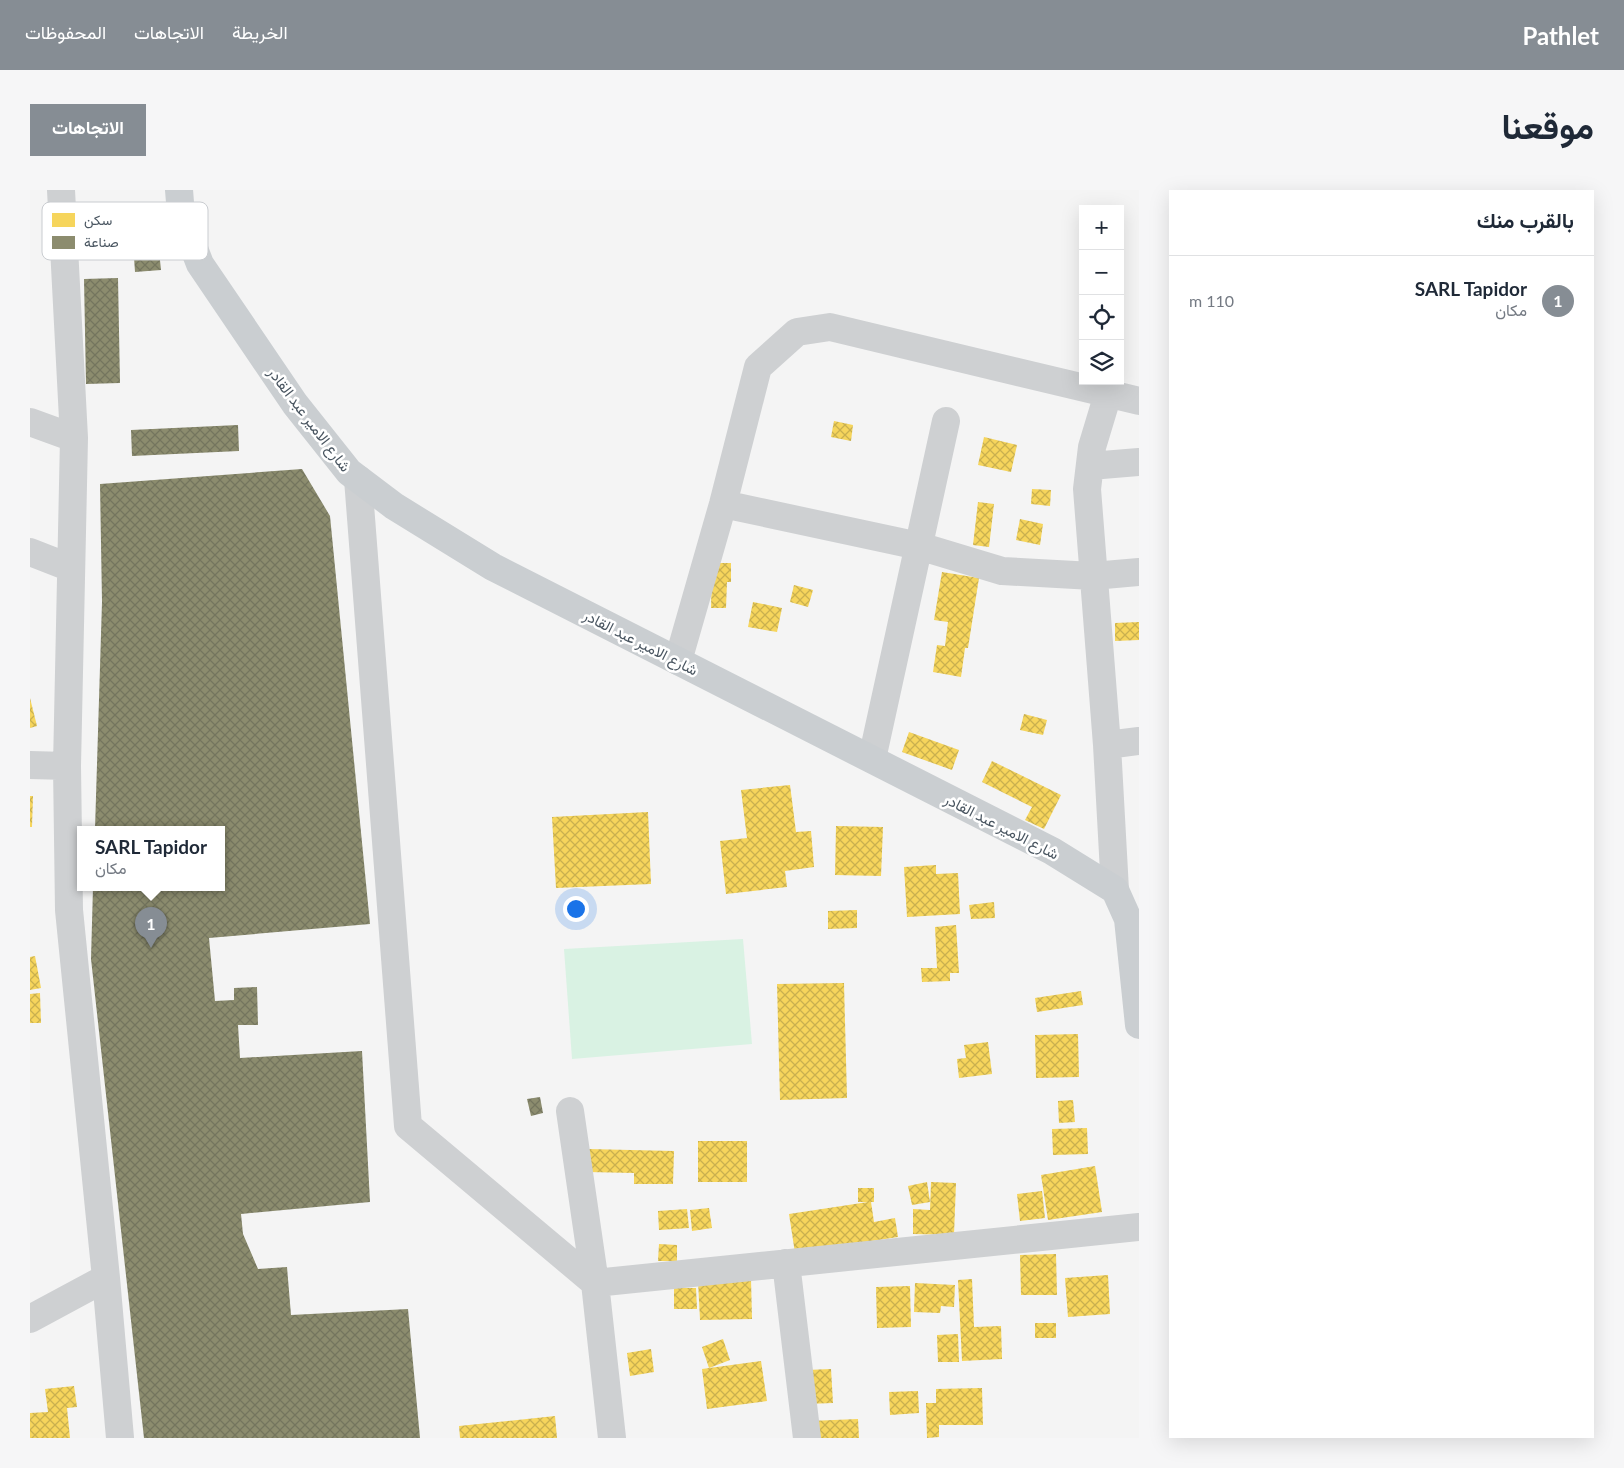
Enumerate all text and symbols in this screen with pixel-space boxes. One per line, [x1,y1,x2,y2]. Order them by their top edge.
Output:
text: المحفوظات [25,21,106,43]
text: الاتجاهات [134,21,204,43]
text: الخريطة [232,21,288,43]
text: Pathlet [1522,21,1599,50]
button: الاتجاهات [30,104,146,156]
text: موقعنا [1501,104,1594,146]
legend [42,202,208,260]
map controls [1079,205,1124,385]
button: + [1079,205,1124,250]
text: بالقرب منك [1477,207,1574,232]
text: سكن [84,211,112,229]
text: صناعة [84,233,119,250]
button: − [1079,250,1124,295]
text: SARL Tapidor [1415,277,1527,300]
text: 110 m [1189,291,1234,310]
text: 1 [1553,291,1563,310]
button: locate [1079,295,1124,340]
text: مكان [1495,300,1527,319]
button: layers [1079,340,1124,385]
street label: شارع الامير عبد القادر [262,362,355,477]
street label: شارع الامير عبد القادر [579,605,701,681]
street label: شارع الامير عبد القادر [940,789,1062,865]
popup [77,826,225,891]
text: SARL Tapidor [95,835,207,858]
text: مكان [95,858,127,877]
your location [563,896,589,922]
pin: 1 [135,907,167,948]

